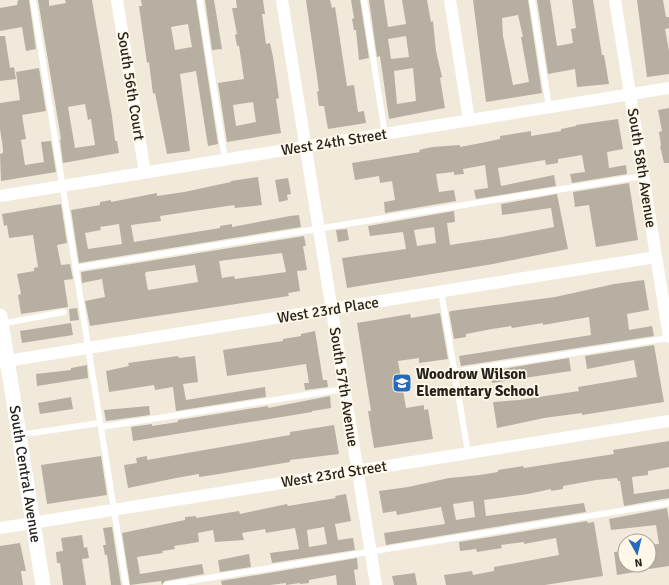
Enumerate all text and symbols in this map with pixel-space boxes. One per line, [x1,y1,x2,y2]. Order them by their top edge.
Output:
street label: South 56th Court [114,30,148,142]
street label: South 58th Avenue [624,107,660,229]
street label: West 24th Street [280,125,388,159]
street label: West 23rd Place [276,293,380,327]
street label: South 57th Avenue [326,326,362,448]
place label: Woodrow Wilson Elementary School [416,365,539,400]
school or university icon: Woodrow Wilson Elementary School [391,372,413,394]
street label: South Central Avenue [5,404,45,544]
street label: West 23rd Street [280,457,388,491]
north arrow [617,533,657,573]
text: N [634,555,643,569]

